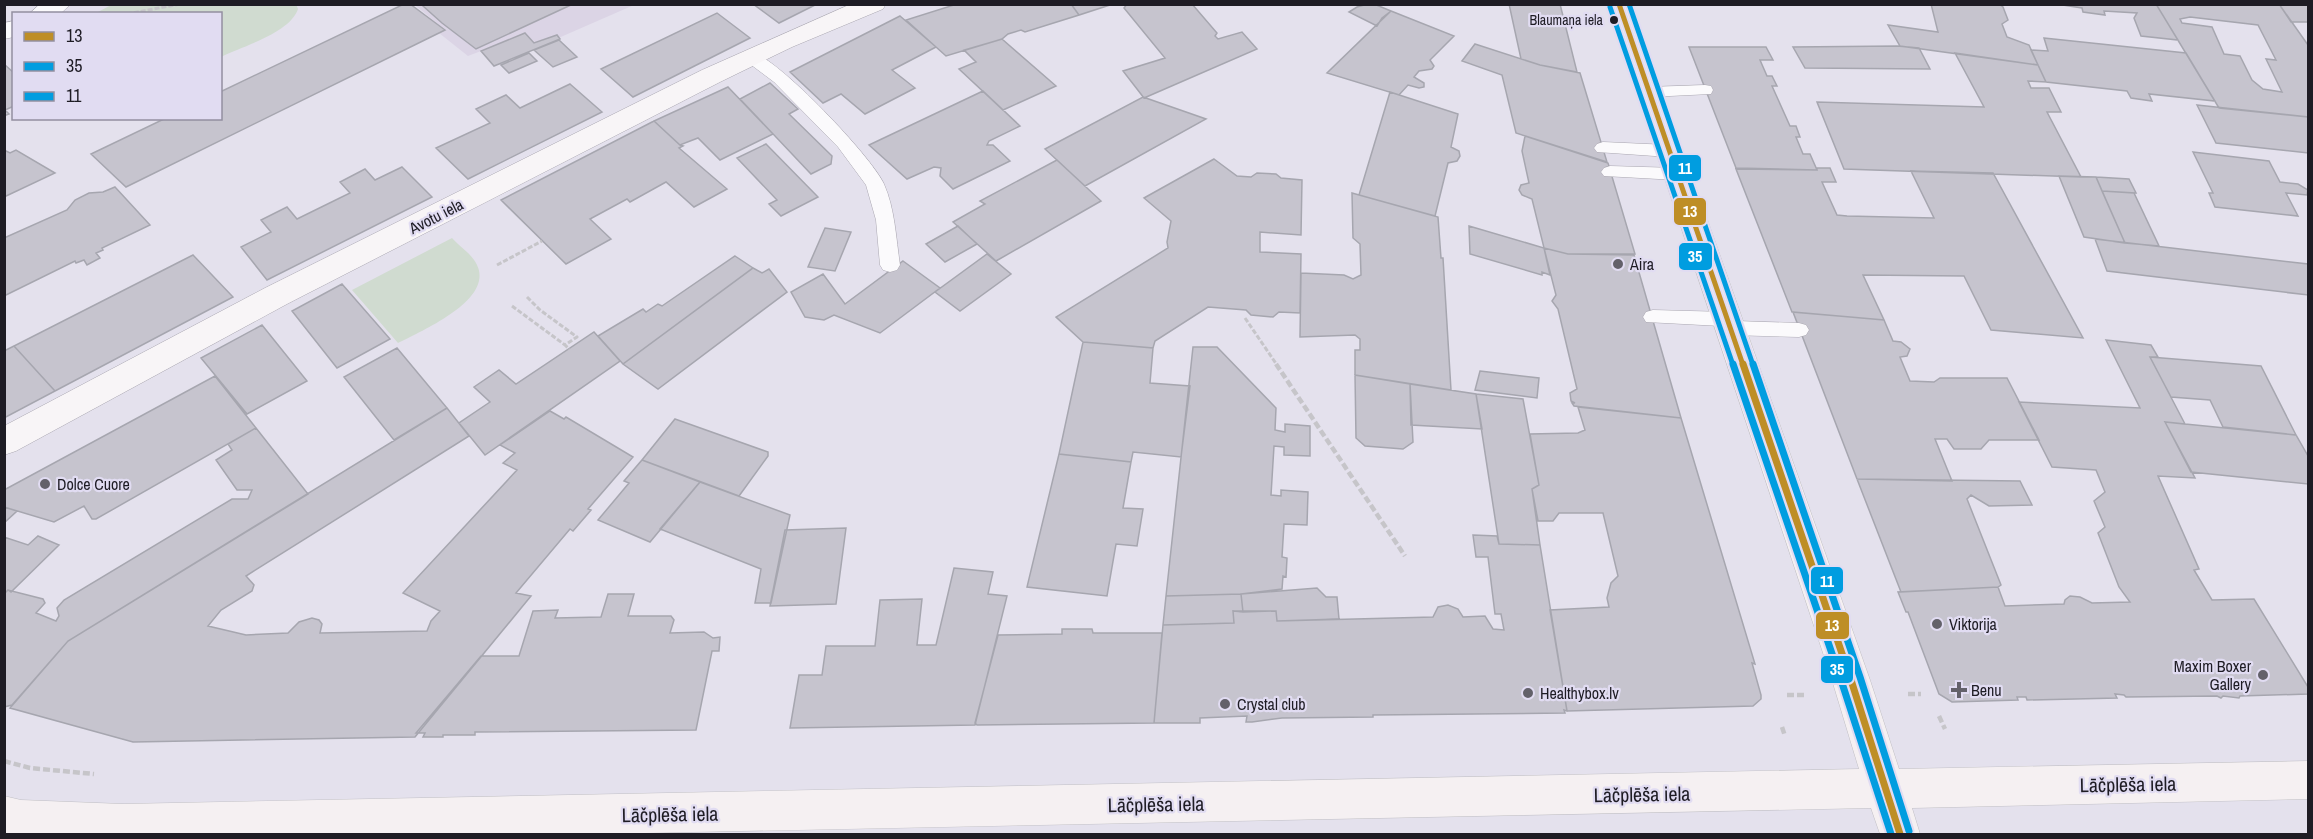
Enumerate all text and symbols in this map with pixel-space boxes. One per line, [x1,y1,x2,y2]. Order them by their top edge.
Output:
place label: Blaumaņa iela [1530,11,1604,29]
legend [12,12,222,120]
marker: Blaumaņa iela [1608,14,1620,26]
text: 13 [66,23,82,48]
text: 35 [66,53,82,78]
text: 11 [66,83,82,108]
line badge: 11 [1668,154,1702,182]
text: 11 [1678,157,1693,179]
street label: Avotu iela [404,193,468,239]
line badge: 13 [1673,197,1707,226]
text: 13 [1683,200,1697,222]
line badge: 35 [1678,242,1713,271]
text: 35 [1688,245,1702,267]
place label: Aira [1629,253,1655,275]
marker: Aira [1611,257,1625,271]
place label: Dolce Cuore [57,473,130,495]
marker: Dolce Cuore [38,477,52,491]
line badge: 11 [1810,566,1844,595]
text: 11 [1820,570,1835,592]
line badge: 13 [1815,611,1850,640]
place label: Viktorija [1949,613,1998,635]
text: 13 [1825,614,1839,636]
marker: Viktorija [1930,617,1944,631]
line badge: 35 [1820,655,1854,684]
place label: Maxim Boxer Gallery [2174,655,2252,695]
text: 35 [1830,658,1844,680]
marker: Maxim Boxer Gallery [2256,668,2270,682]
place label: Benu [1971,679,2002,701]
place label: Healthybox.lv [1540,682,1619,704]
marker: Benu [1952,683,1966,697]
marker: Healthybox.lv [1521,686,1535,700]
place label: Crystal club [1237,693,1306,715]
marker: Crystal club [1218,697,1232,711]
street label: Lāčplēša iela [2079,770,2177,798]
street label: Lāčplēša iela [1593,780,1691,808]
street label: Lāčplēša iela [1107,790,1205,818]
street label: Lāčplēša iela [621,800,719,828]

